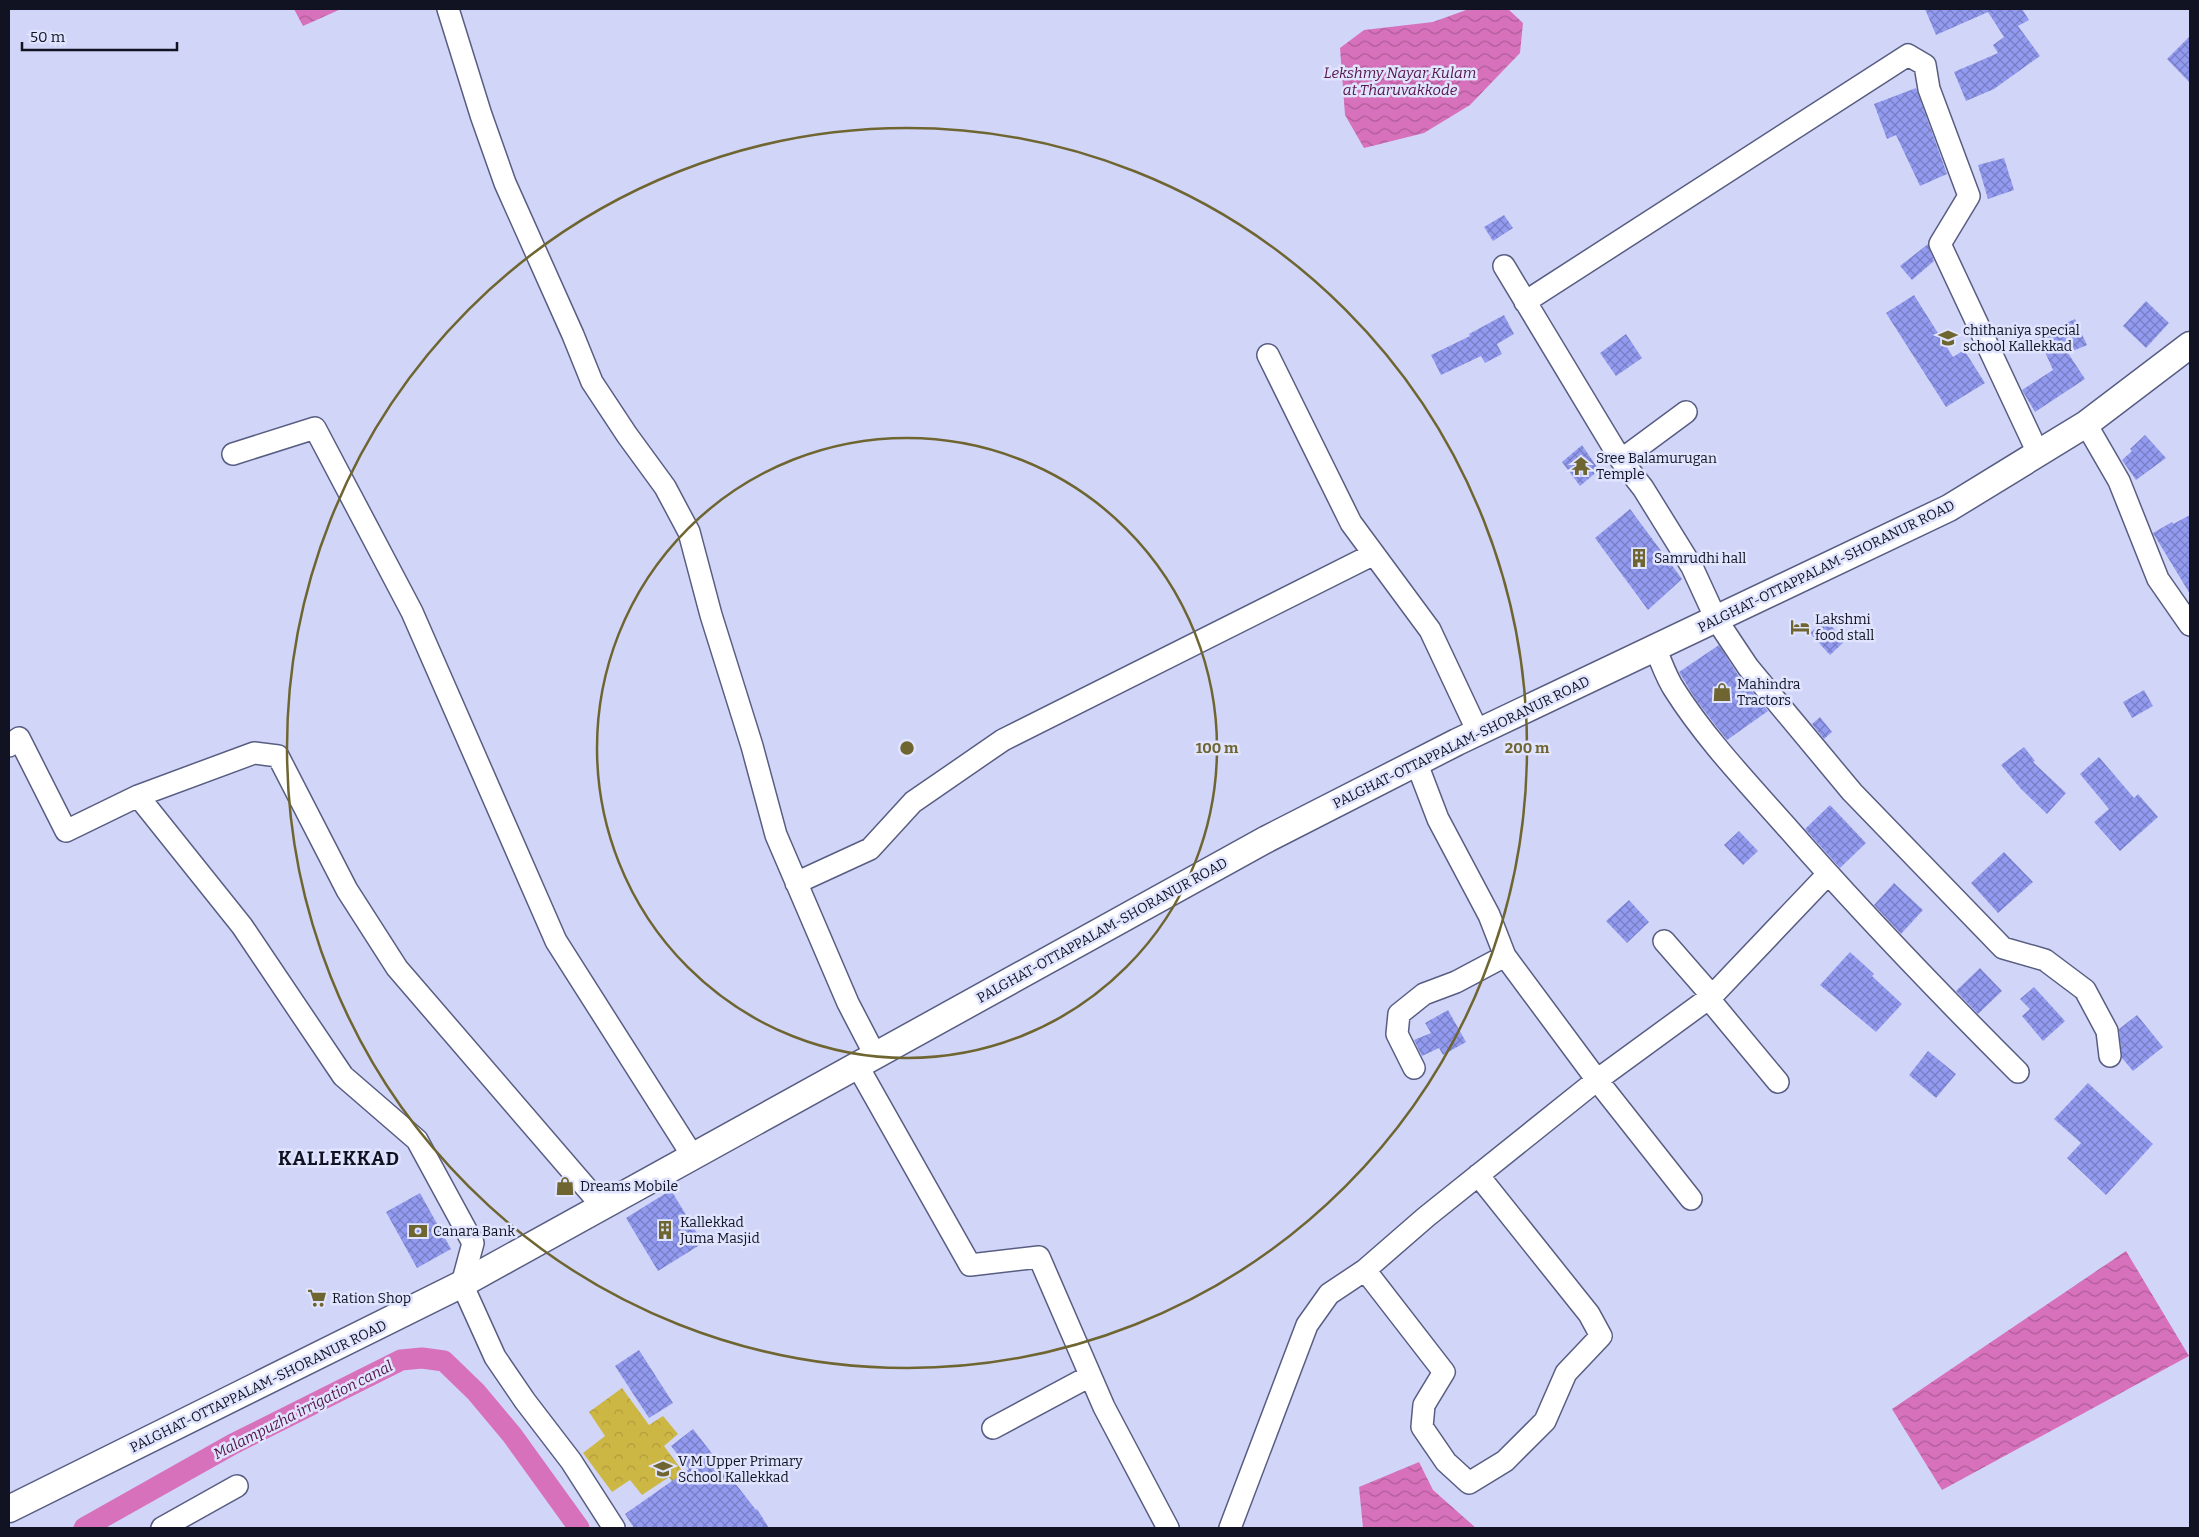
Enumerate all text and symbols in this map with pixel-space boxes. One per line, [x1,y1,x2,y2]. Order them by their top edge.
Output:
scale bar [22,20,178,52]
text: 50 m [30,28,66,46]
water label: Lekshmy Nayar Kulam at Tharuvakkode [1324,64,1476,99]
place label: chithaniya special school Kallekkad [1963,322,2080,355]
school or university icon: chithaniya special school Kallekkad [1937,327,1959,349]
place label: Sree Balamurugan Temple [1596,450,1717,483]
temple icon: Sree Balamurugan Temple [1570,455,1592,477]
street label: PALGHAT-OTTAPPALAM-SHORANUR ROAD [1695,497,1957,636]
building icon: Samrudhi hall [1628,547,1650,569]
place label: Samrudhi hall [1654,550,1746,567]
place label: Lakshmi food stall [1815,611,1874,644]
hotel icon: Lakshmi food stall [1789,616,1811,638]
street label: PALGHAT-OTTAPPALAM-SHORANUR ROAD [1330,673,1592,812]
place label: Mahindra Tractors [1737,676,1801,709]
shop icon: Mahindra Tractors [1711,681,1733,703]
centre of rings [898,739,916,757]
text: 100 m [1196,739,1239,757]
text: 200 m [1505,739,1550,757]
street label: PALGHAT-OTTAPPALAM-SHORANUR ROAD [974,854,1230,1007]
district label: KALLEKKAD [278,1147,400,1170]
shop icon: Dreams Mobile [554,1175,576,1197]
place label: Dreams Mobile [580,1178,678,1195]
place label: Kallekkad Juma Masjid [679,1214,760,1247]
building icon: Kallekkad Juma Masjid [654,1219,676,1241]
bank icon: Canara Bank [407,1220,429,1242]
place label: Canara Bank [433,1223,515,1240]
supermarket icon: Ration Shop [306,1287,328,1309]
place label: Ration Shop [332,1290,411,1307]
street label: PALGHAT-OTTAPPALAM-SHORANUR ROAD [127,1317,389,1456]
water label: Malampuzha irrigation canal [210,1357,396,1463]
place label: V M Upper Primary School Kallekkad [678,1453,803,1486]
school or university icon: V M Upper Primary School Kallekkad [652,1458,674,1480]

